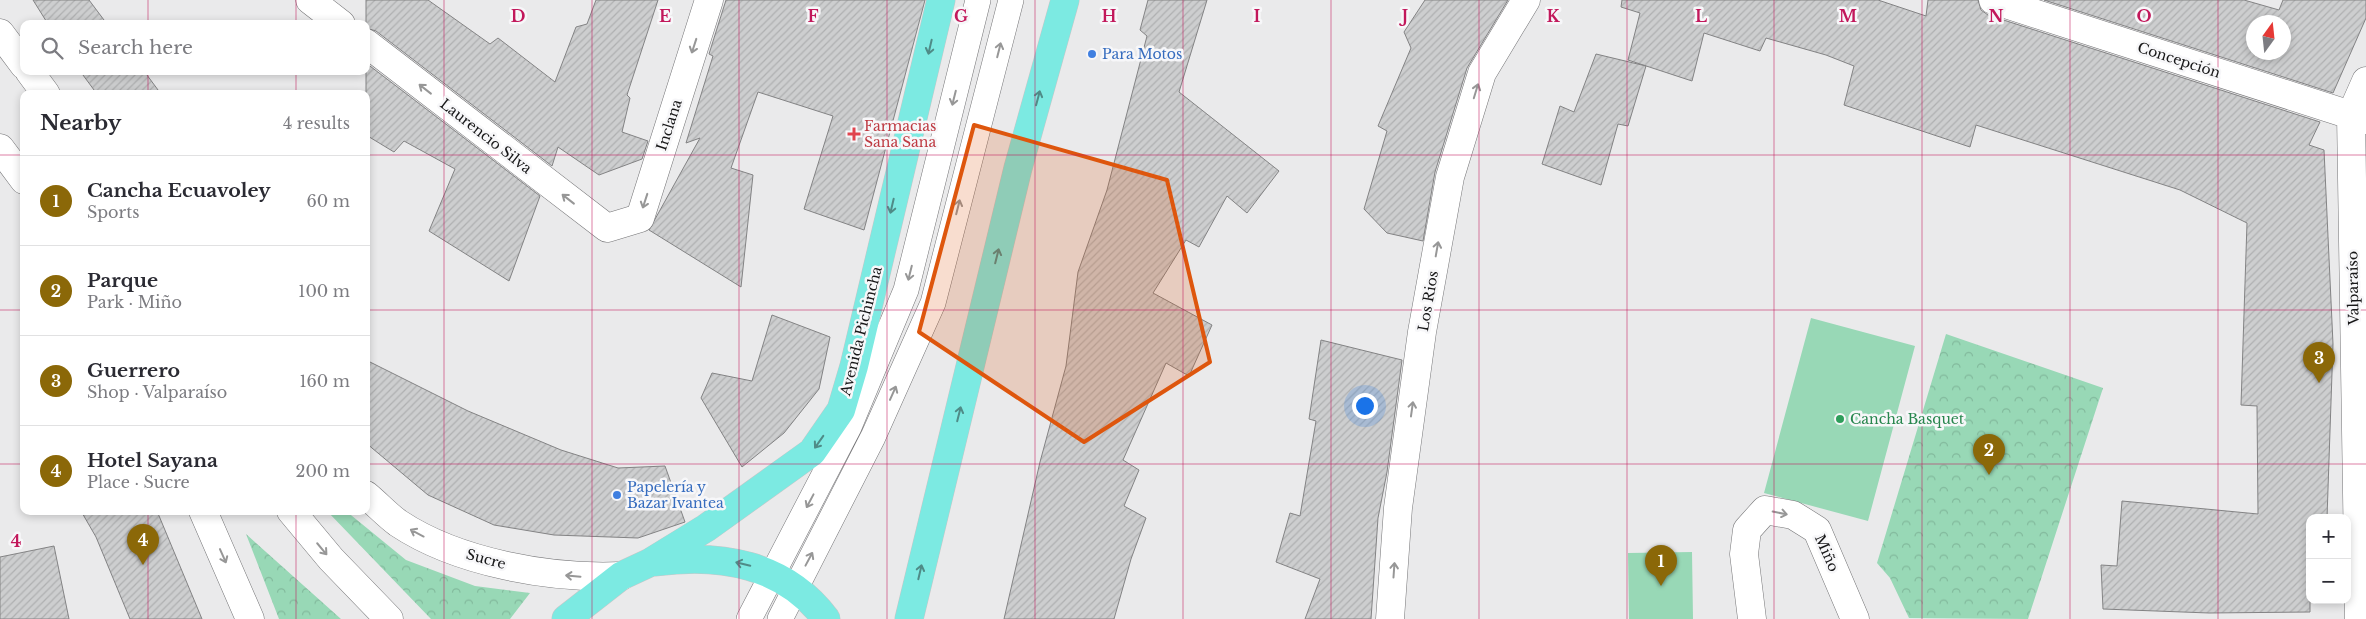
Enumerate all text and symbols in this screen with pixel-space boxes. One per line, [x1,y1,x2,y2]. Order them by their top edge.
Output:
text: D [511,6,525,26]
text: E [659,6,671,26]
text: F [807,6,819,26]
text: G [954,6,968,26]
text: H [1101,6,1117,26]
text: I [1254,6,1261,26]
text: J [1399,6,1408,26]
text: K [1546,6,1560,26]
text: L [1695,6,1707,26]
text: M [1839,6,1857,26]
text: N [1988,6,2004,26]
text: O [2136,6,2152,26]
north arrow [2246,15,2291,60]
search box [20,20,370,75]
icon: search [38,34,66,62]
text: Search here [78,36,193,59]
one-way arrow [688,38,698,54]
street label: Concepción [2135,38,2223,82]
one-way arrow [925,39,934,55]
one-way arrow [994,42,1004,58]
place label: Para Motos [1102,45,1182,63]
marker: Para Motos [1086,48,1098,60]
one-way arrow [419,83,432,94]
one-way arrow [1472,84,1482,100]
one-way arrow [948,90,958,106]
one-way arrow [1033,91,1043,107]
street label: Laurencio Silva [437,95,536,178]
street label: Inclana [652,97,686,153]
text: Nearby [40,110,121,136]
text: 4 results [283,113,350,133]
place label: Farmacias Sana Sana [864,117,936,151]
marker: Farmacias Sana Sana [848,128,860,140]
text: Cancha Ecuavoley [87,179,271,202]
text: 1 [53,191,59,211]
text: 60 m [307,191,350,211]
one-way arrow [562,193,575,204]
one-way arrow [639,193,649,209]
one-way arrow [887,197,896,213]
one-way arrow [954,199,963,215]
text: Sports [87,202,140,222]
one-way arrow [1433,241,1443,257]
one-way arrow [993,248,1002,264]
street label: Valparaíso [2343,251,2363,326]
street label: Avenida Pichincha [836,264,886,398]
one-way arrow [905,264,914,280]
text: Parque [87,269,158,292]
street label: Los Rios [1414,269,1442,333]
text: 2 [51,281,61,301]
text: 100 m [298,281,350,301]
text: Park · Miño [87,292,182,312]
pin: 3 [2303,342,2335,383]
text: Guerrero [87,359,180,382]
text: 3 [51,371,61,391]
text: 160 m [299,371,350,391]
text: Shop · Valparaíso [87,382,227,402]
one-way arrow [889,386,899,401]
your location [1352,393,1378,419]
one-way arrow [1407,401,1417,417]
one-way arrow [954,406,964,422]
place label: Cancha Basquet [1850,410,1965,428]
marker: Cancha Basquet [1834,413,1846,425]
pin: 2 [1973,434,2005,475]
one-way arrow [814,435,824,449]
text: Hotel Sayana [87,449,218,472]
text: 4 [51,461,61,481]
text: 200 m [296,461,350,481]
text: Place · Sucre [87,472,190,492]
place label: Papelería y Bazar Ivantea [627,478,724,512]
marker: Papelería y Bazar Ivantea [611,489,623,501]
one-way arrow [805,494,815,509]
one-way arrow [1771,509,1787,518]
map controls [2306,514,2351,604]
button: + [2306,514,2351,559]
pin: 4 [127,524,159,565]
one-way arrow [410,528,425,537]
text: 4 [11,531,21,551]
street label: Miño [1811,532,1843,574]
one-way arrow [317,542,328,555]
street label: Sucre [464,545,508,573]
pin: 1 [1645,545,1677,586]
one-way arrow [218,548,228,563]
one-way arrow [804,552,814,567]
one-way arrow [736,559,752,568]
button: − [2306,559,2351,604]
one-way arrow [1389,563,1398,579]
one-way arrow [916,564,925,580]
one-way arrow [565,571,581,581]

